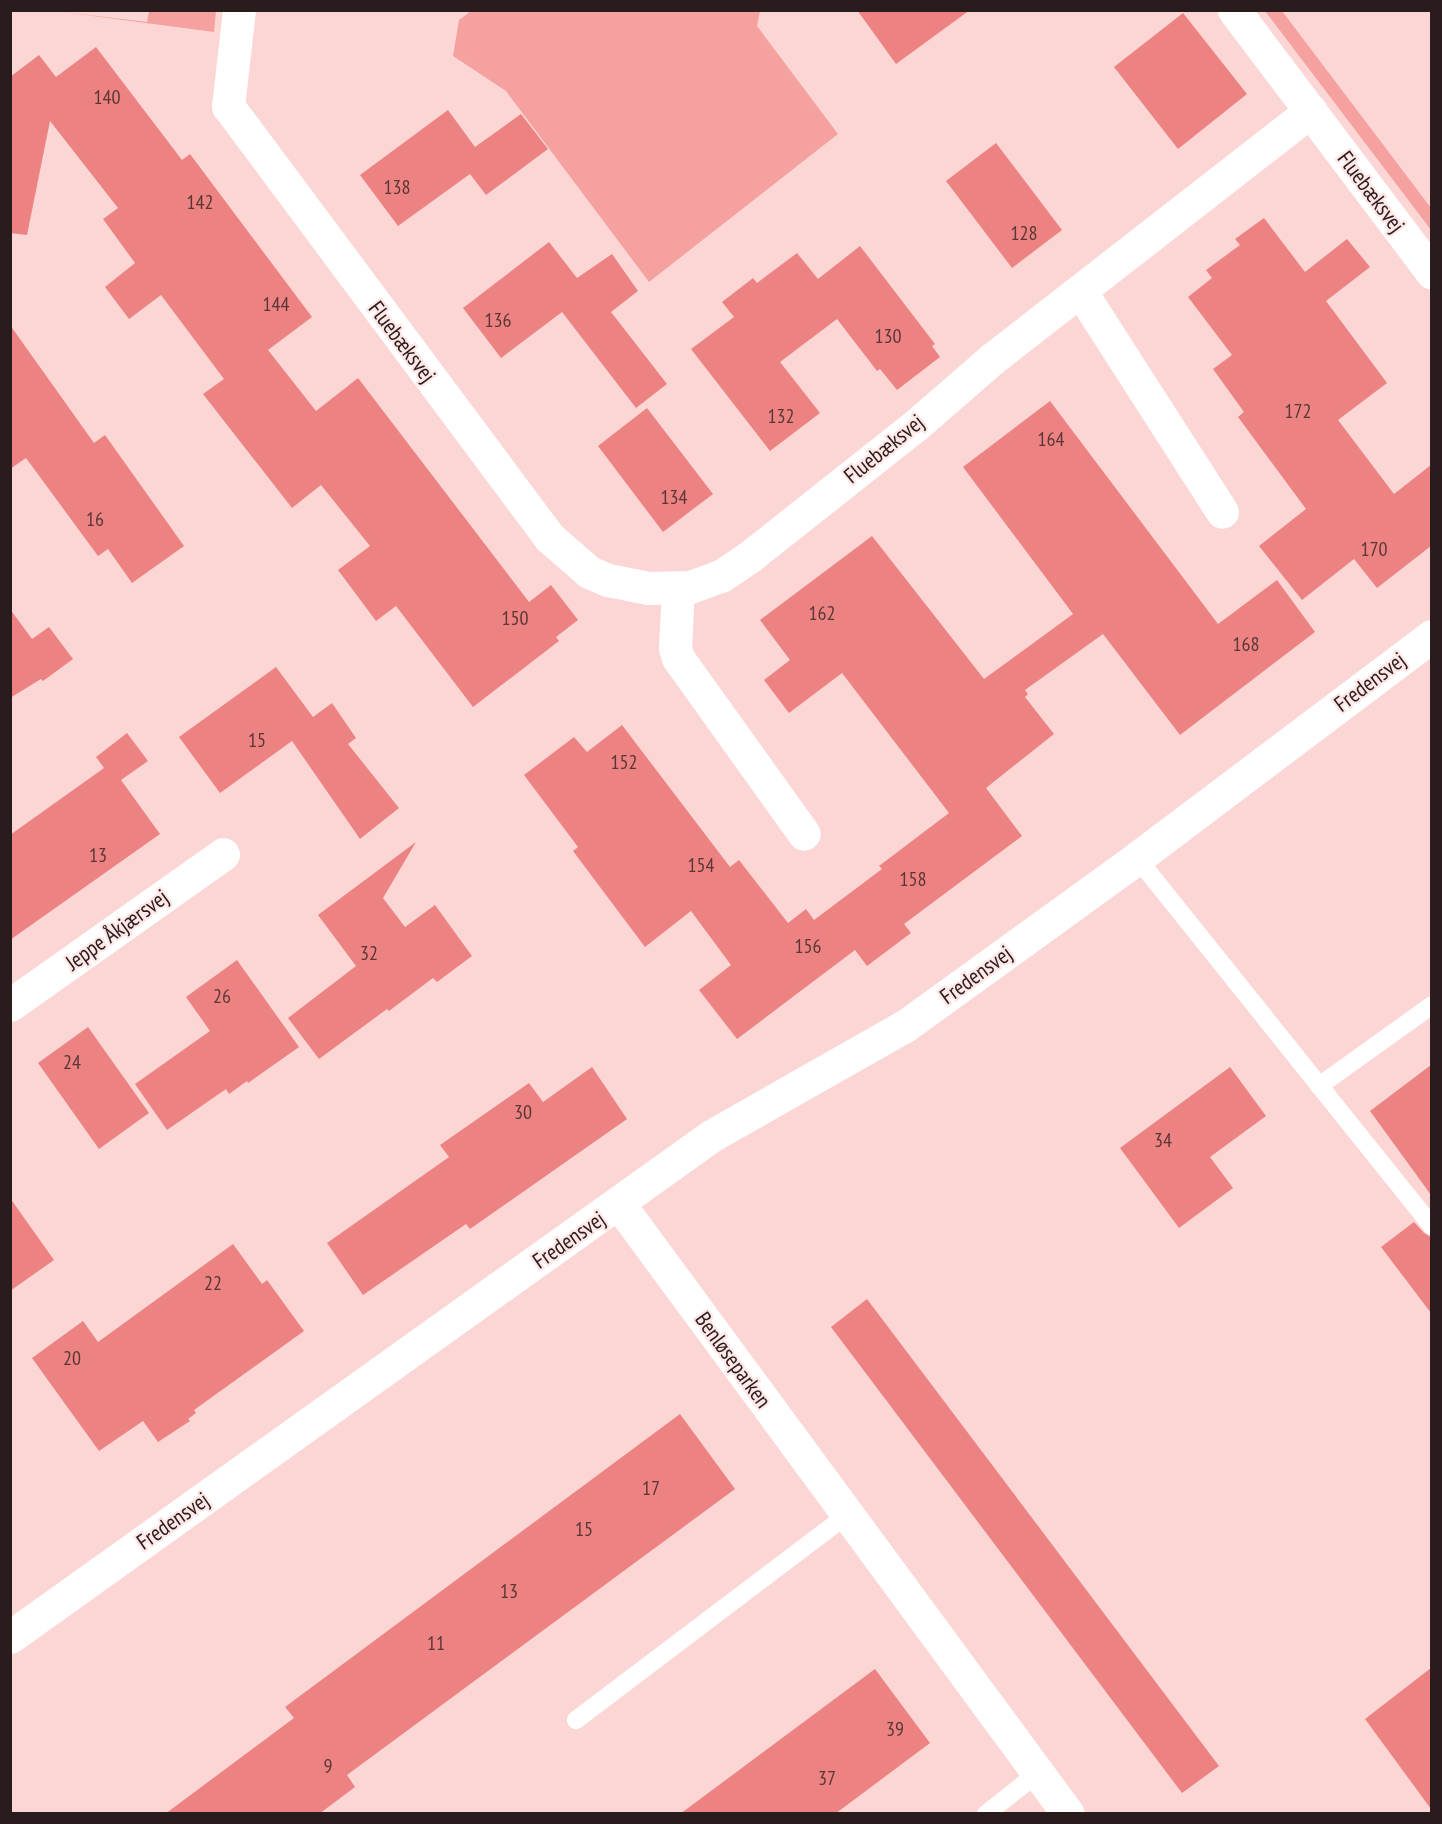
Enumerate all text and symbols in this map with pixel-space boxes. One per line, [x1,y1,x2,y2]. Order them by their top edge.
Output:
house number: 140 [94,85,120,109]
street label: Fluebæksvej [1332,146,1410,238]
house number: 138 [384,175,410,199]
house number: 142 [187,190,213,214]
house number: 128 [1011,221,1037,245]
house number: 144 [263,292,289,316]
street label: Fluebæksvej [363,296,441,388]
house number: 136 [485,308,511,332]
house number: 130 [875,324,901,348]
house number: 172 [1285,399,1311,423]
house number: 132 [768,404,794,428]
street label: Fluebæksvej [839,409,929,489]
house number: 164 [1038,427,1064,451]
house number: 134 [661,485,687,509]
house number: 16 [86,507,104,531]
house number: 170 [1361,537,1387,561]
house number: 162 [809,601,835,625]
house number: 150 [502,606,528,630]
house number: 168 [1233,632,1259,656]
street label: Fredensvej [1329,647,1411,717]
house number: 15 [248,728,266,752]
house number: 152 [611,750,637,774]
house number: 13 [89,843,107,867]
house number: 154 [688,853,714,877]
house number: 158 [900,867,926,891]
street label: Jeppe Åkjærsvej [60,884,174,976]
house number: 156 [795,934,821,958]
street label: Fredensvej [935,940,1017,1010]
house number: 32 [360,941,378,965]
house number: 26 [213,984,231,1008]
house number: 24 [63,1050,81,1074]
house number: 30 [514,1100,532,1124]
house number: 34 [1154,1128,1172,1152]
street label: Fredensvej [528,1206,610,1274]
house number: 22 [204,1271,222,1295]
street label: Benløseparken [689,1307,777,1413]
house number: 20 [63,1346,81,1370]
house number: 17 [642,1476,660,1500]
street label: Fredensvej [132,1487,214,1555]
house number: 15 [575,1517,593,1541]
house number: 13 [500,1579,518,1603]
house number: 11 [427,1631,445,1655]
house number: 39 [886,1717,904,1741]
house number: 9 [324,1754,332,1778]
house number: 37 [818,1766,836,1790]

